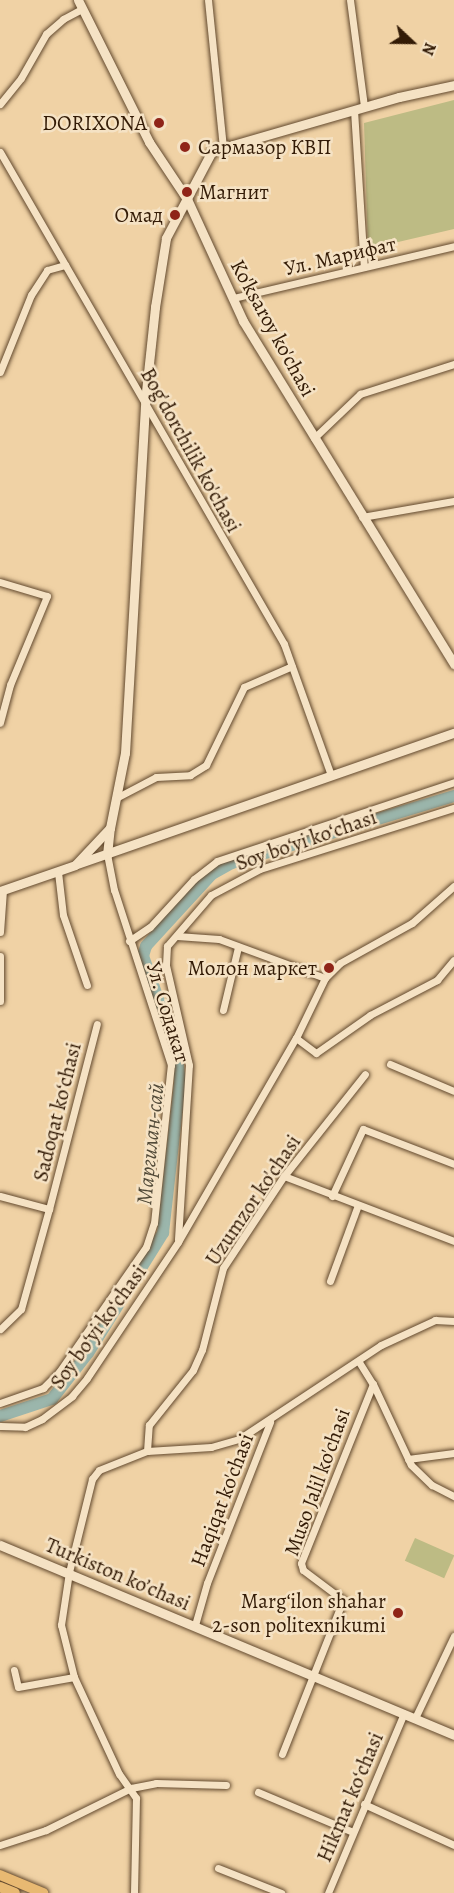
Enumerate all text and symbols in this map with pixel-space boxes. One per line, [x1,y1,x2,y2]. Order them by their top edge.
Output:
north arrow [382,12,442,72]
text: N [416,39,441,58]
place label: DORIXONA [42,110,147,136]
marker: DORIXONA [152,116,166,130]
place label: Сармазор КВП [198,134,331,160]
marker: Сармазор КВП [176,138,194,156]
place label: Магнит [199,179,269,205]
marker: Магнит [180,185,194,199]
place label: Омад [114,202,163,228]
marker: Омад [168,208,182,222]
street label: Ул. Марифат [281,231,399,281]
street label: Ko'ksaroy ko'chasi [225,255,321,401]
street label: Bog'dorchilik ko'chasi [135,363,247,537]
street label: Soy boʻyi koʻchasi [232,804,380,876]
place label: Молон маркет [187,955,317,981]
street label: Ул. Содакат [141,958,195,1066]
marker: Молон маркет [322,961,336,975]
street label: Sadoqat koʻchasi [28,1040,86,1184]
water label: Маргилан-сай [131,1082,171,1206]
street label: Uzumzor ko'chasi [200,1130,306,1270]
street label: Soy boʻyi koʻchasi [45,1260,151,1394]
street label: Muso Jalil ko'chasi [279,1405,355,1559]
street label: Haqiqat ko'chasi [185,1430,259,1570]
street label: Turkiston ko’chasi [42,1532,194,1616]
place label: Margʻilon shahar 2-son politexnikumi [212,1588,386,1638]
marker: Margʻilon shahar 2-son politexnikumi [391,1606,405,1620]
street label: Hikmat koʻchasi [311,1728,389,1866]

